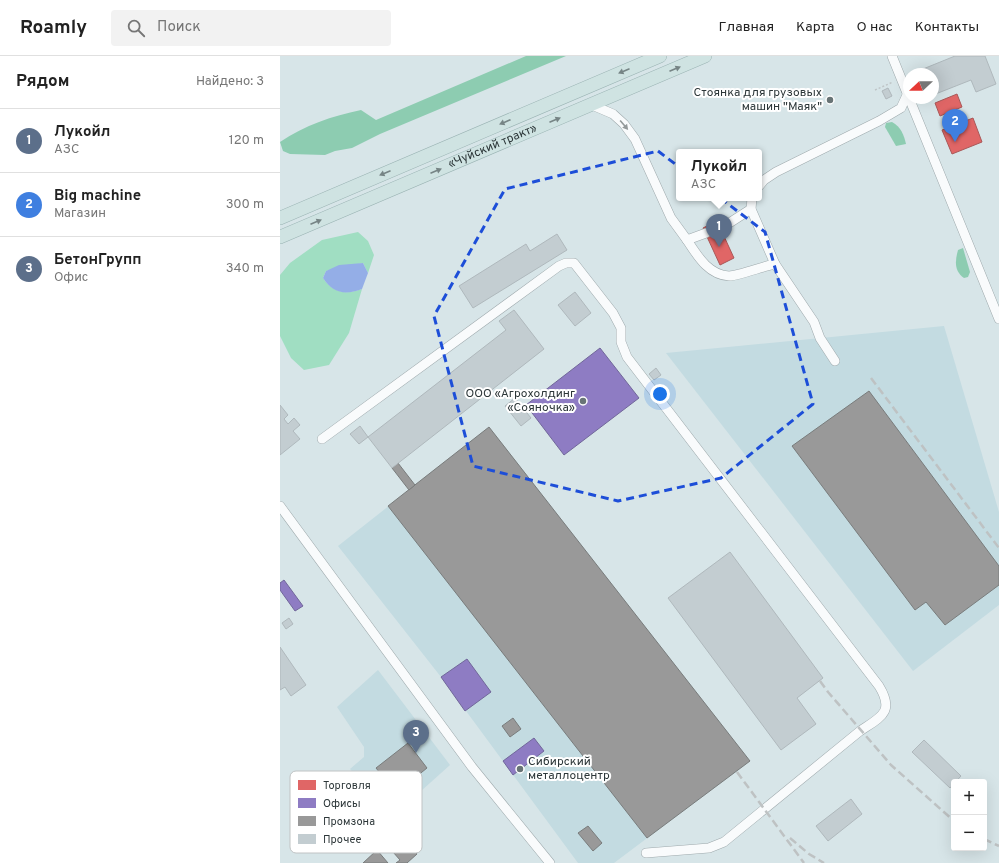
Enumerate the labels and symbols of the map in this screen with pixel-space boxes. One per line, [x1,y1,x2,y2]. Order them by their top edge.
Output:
one-way arrow [669,66,680,72]
north arrow [903,68,939,104]
one-way arrow [618,69,630,75]
place label: Стоянка для грузовых машин "Маяк" [694,85,822,115]
marker: Стоянка для грузовых машин "Маяк" [825,95,835,105]
pin: 2 [942,109,968,142]
one-way arrow [550,117,562,123]
one-way arrow [498,120,510,126]
one-way arrow [620,120,629,131]
street label: «Чуйский тракт» [446,121,539,172]
one-way arrow [430,168,441,174]
one-way arrow [380,170,391,176]
pin: 1 [706,214,732,247]
one-way arrow [310,218,322,224]
your location [650,384,670,404]
place label: ООО «Агрохолдинг «Сояночка» [465,386,575,416]
marker: ООО «Агрохолдинг «Сояночка» [578,396,588,406]
pin: 3 [403,720,429,753]
place label: Сибирский металлоцентр [528,754,610,784]
marker: Сибирский металлоцентр [515,764,525,774]
legend [290,771,422,853]
text: Торговля [323,779,371,793]
text: Офисы [323,797,361,811]
text: Промзона [323,815,375,829]
text: Прочее [323,833,361,847]

